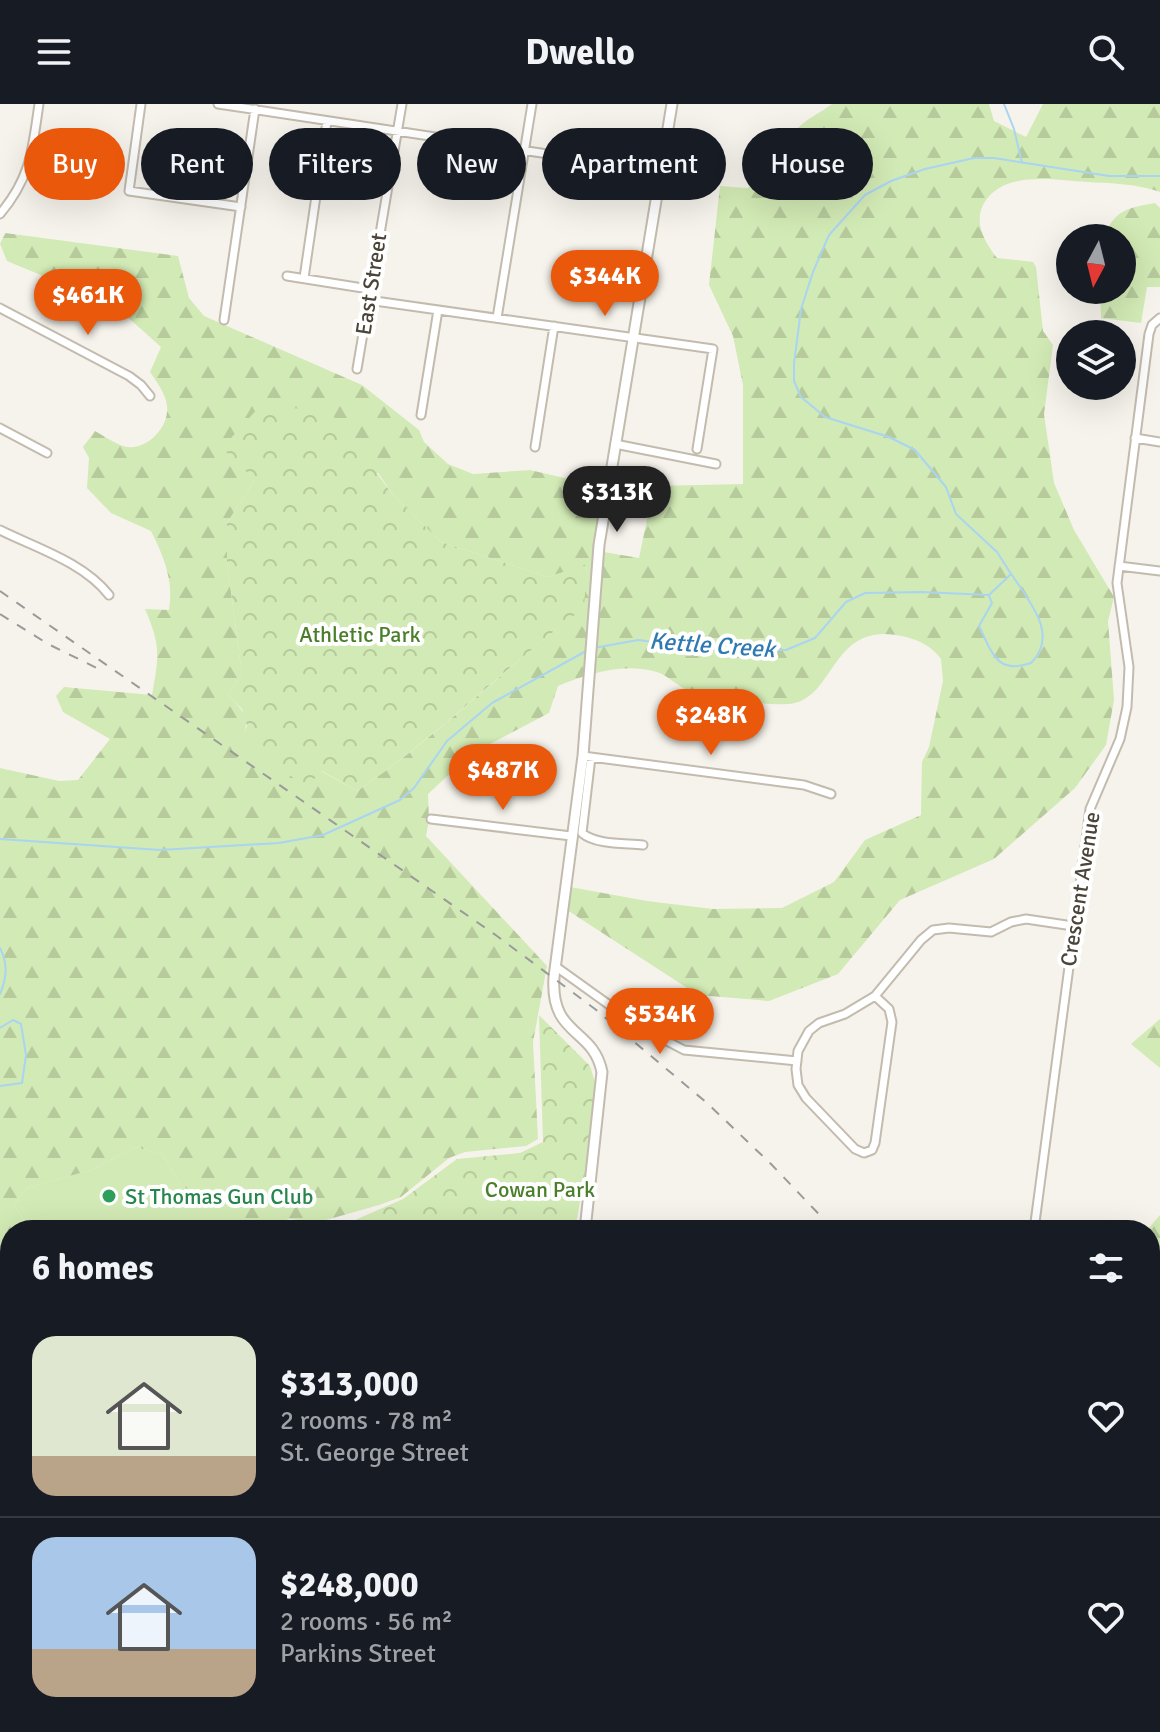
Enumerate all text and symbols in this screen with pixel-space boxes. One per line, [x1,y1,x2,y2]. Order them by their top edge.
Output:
icon: menu [32,30,76,74]
text: Dwello [525,30,635,75]
icon: search [1084,30,1128,74]
chip: Buy [24,128,125,200]
chip: Rent [141,128,253,200]
chip: Filters [269,128,401,200]
chip: New [417,128,526,200]
chip: Apartment [542,128,726,200]
chip: House [742,128,873,200]
north arrow [1056,224,1136,304]
map controls [1056,224,1136,400]
street label: East Street [350,231,392,337]
pin: $344K [549,250,661,318]
text: $344K [569,260,641,292]
pin: $461K [32,269,144,337]
text: $461K [52,279,124,311]
button: layers [1056,320,1136,400]
pin: $313K [561,466,673,534]
text: $313K [581,476,653,508]
park label: Athletic Park [299,621,421,648]
water label: Kettle Creek [648,626,778,664]
pin: $248K [655,689,767,757]
text: $248K [675,699,747,731]
pin: $487K [447,744,559,812]
text: $487K [467,754,539,786]
street label: Crescent Avenue [1054,810,1106,968]
pin: $534K [604,988,716,1056]
text: $534K [624,998,696,1030]
park label: Cowan Park [485,1176,595,1203]
place label: St Thomas Gun Club [125,1183,313,1210]
marker: St Thomas Gun Club [100,1187,118,1205]
icon: filters [1084,1246,1128,1290]
text: 6 homes [32,1247,153,1289]
text: $313,000 [280,1363,419,1405]
icon: home [96,1368,192,1464]
icon: heart [1084,1394,1128,1438]
text: 2 rooms · 78 m² [280,1405,453,1437]
text: St. George Street [280,1437,469,1469]
text: $248,000 [280,1564,419,1606]
icon: home [96,1569,192,1665]
icon: heart [1084,1595,1128,1639]
text: 2 rooms · 56 m² [280,1606,453,1638]
text: Parkins Street [280,1638,436,1670]

